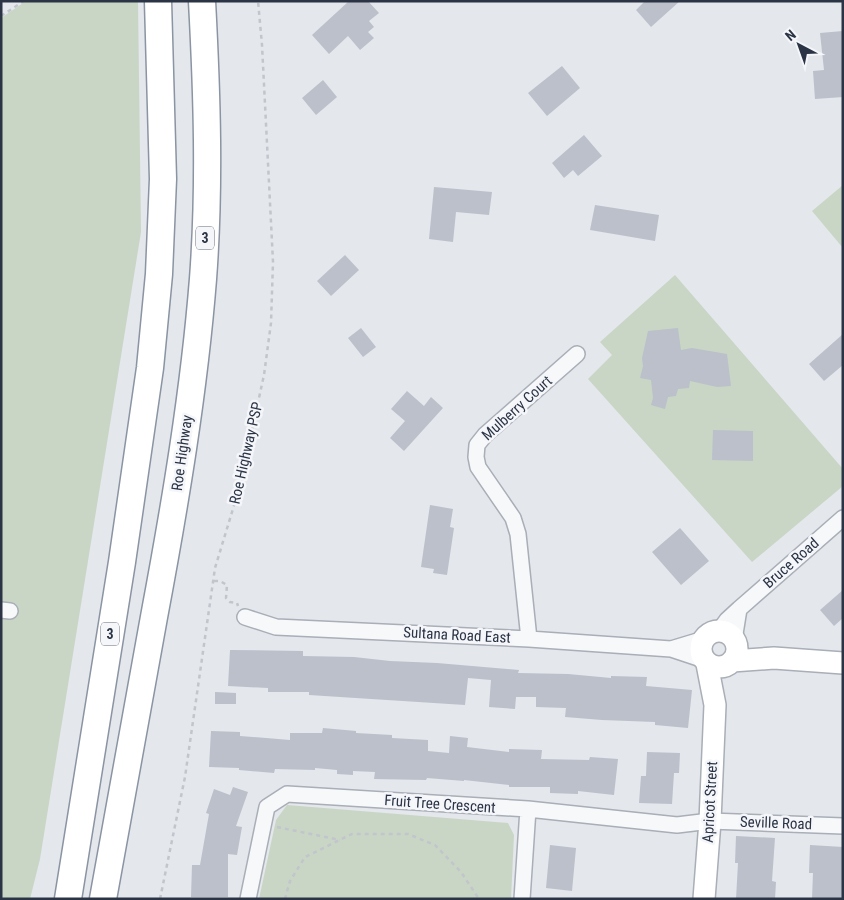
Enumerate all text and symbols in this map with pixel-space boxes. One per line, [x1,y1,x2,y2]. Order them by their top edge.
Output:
north arrow [774,20,824,70]
text: N [782,26,799,44]
road number: 3 [196,227,214,250]
street label: Mulberry Court [478,372,556,444]
street label: Roe Highway PSP [226,400,266,506]
street label: Roe Highway [168,414,196,492]
street label: Bruce Road [760,534,822,592]
road number: 3 [101,622,119,646]
street label: Sultana Road East [403,623,511,647]
street label: Apricot Street [699,761,721,843]
street label: Fruit Tree Crescent [384,791,496,817]
street label: Seville Road [740,813,812,833]

